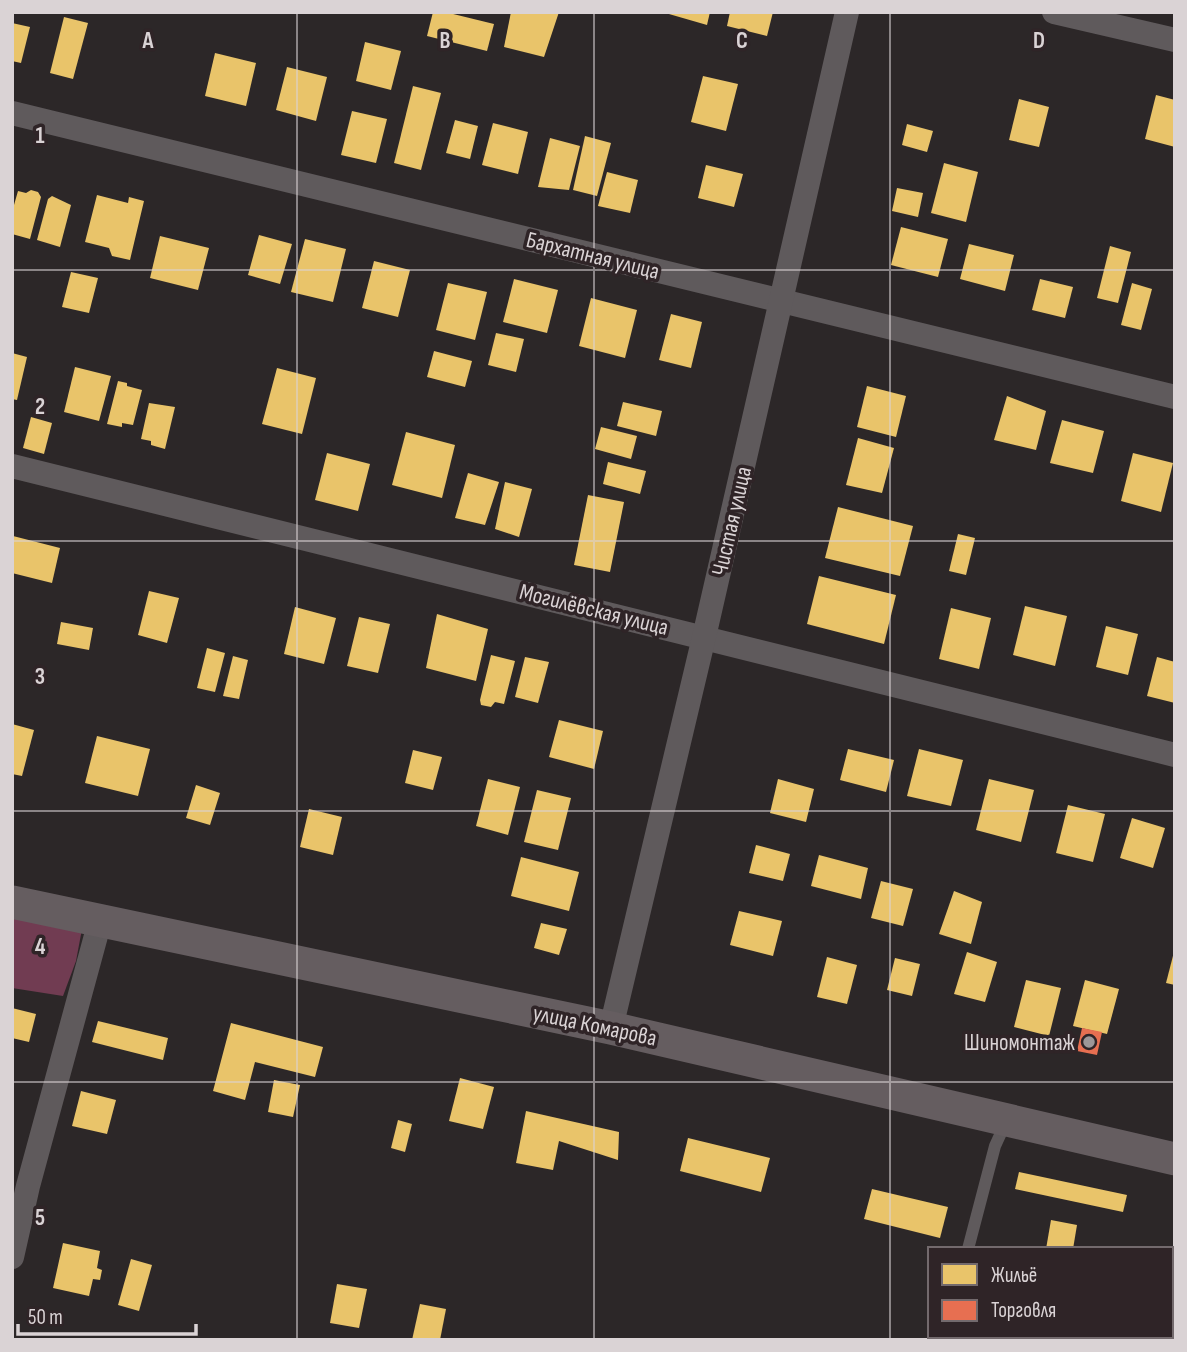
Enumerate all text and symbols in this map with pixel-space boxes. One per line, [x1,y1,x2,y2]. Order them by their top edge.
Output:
text: A [142,27,155,55]
text: B [440,27,451,55]
text: C [736,27,748,55]
text: D [1033,27,1045,55]
text: 1 [35,122,45,150]
street label: Бархатная улица [523,226,662,286]
text: 2 [35,393,45,421]
street label: Чистая улица [706,464,758,578]
street label: Могилёвская улица [516,578,671,642]
text: 3 [35,663,45,691]
text: 4 [35,933,46,961]
street label: улица Комарова [530,999,659,1053]
place label: Шиномонтаж [964,1029,1076,1057]
marker: Шиномонтаж [1081,1034,1097,1050]
text: 5 [35,1204,45,1232]
legend [928,1247,1173,1338]
text: Жильё [991,1263,1037,1288]
scale bar [18,1292,196,1336]
text: Торговля [991,1298,1056,1323]
text: 50 m [28,1305,63,1330]

